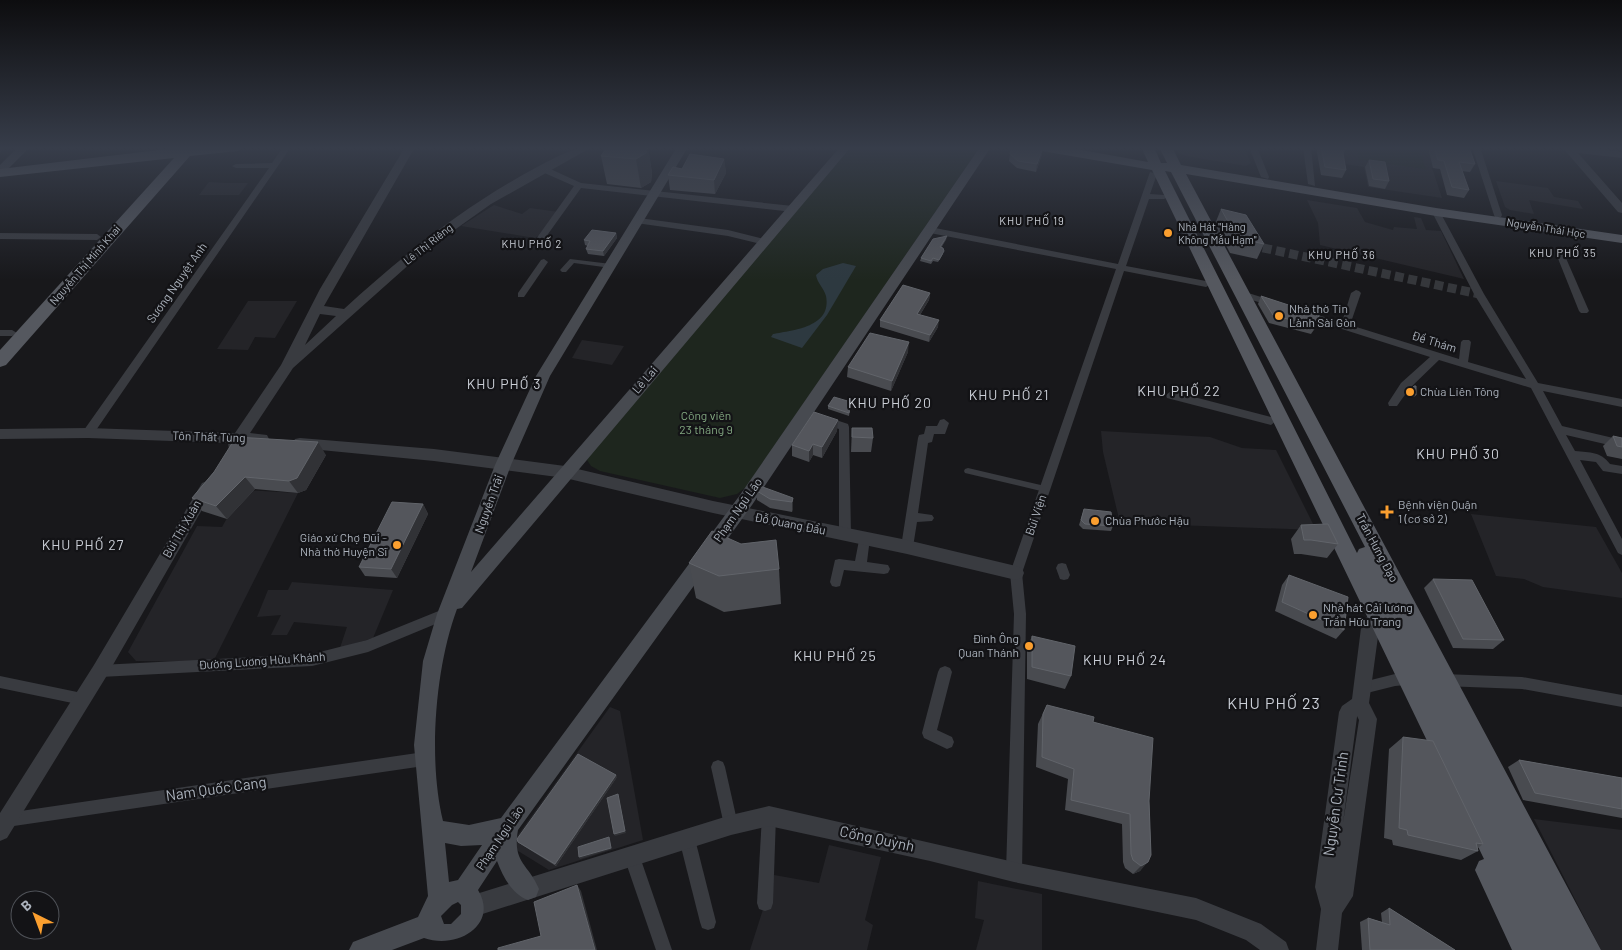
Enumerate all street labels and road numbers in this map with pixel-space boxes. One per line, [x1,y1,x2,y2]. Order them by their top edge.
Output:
street label: Nguyễn Thái Học [1506,215,1587,240]
street label: Lê Thị Riêng [401,220,455,267]
street label: Nguyễn Thị Minh Khai [47,222,123,307]
street label: Sương Nguyệt Anh [143,240,209,325]
street label: Ðề Thám [1410,328,1459,355]
street label: Lê Lai [629,363,660,396]
street label: Tôn Thất Tùng [172,428,246,444]
street label: Nguyễn Trãi [471,472,505,535]
street label: Phạm Ngũ Lão [710,475,764,544]
street label: Bùi Viện [1022,492,1049,537]
street label: Bùi Thị Xuân [159,497,203,560]
street label: Ðỗ Quang Ðẩu [753,509,827,537]
street label: Trần Hưng Đạo [1354,511,1402,584]
street label: Đường Lương Hữu Khánh [198,649,326,671]
street label: Nguyễn Cư Trinh [1319,750,1351,857]
street label: Nam Quốc Cang [164,772,267,804]
street label: Phạm Ngũ Lão [472,803,526,872]
street label: Cống Quỳnh [838,821,916,855]

